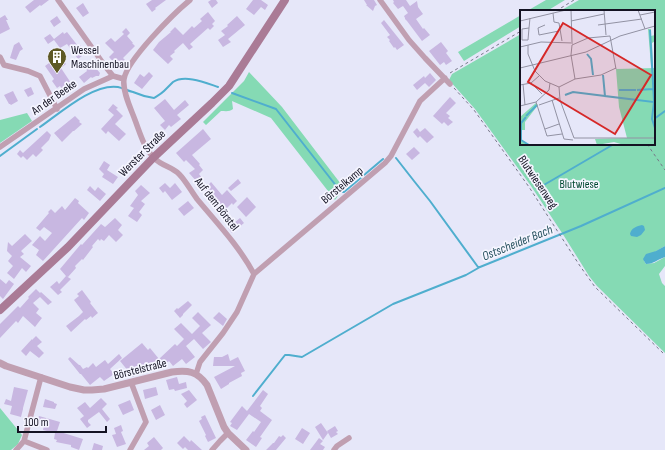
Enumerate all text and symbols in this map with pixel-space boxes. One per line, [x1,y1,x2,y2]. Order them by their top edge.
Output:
inset map [520,10,655,145]
place label: Wessel Maschinenbau [71,43,129,72]
building icon: Wessel Maschinenbau [46,46,68,74]
street label: An der Beeke [28,76,80,119]
street label: Werster Straße [116,127,169,180]
street label: Blutwiesenweg [514,153,561,212]
street label: Börstelkamp [318,163,366,207]
street label: Auf dem Börstel [191,174,242,234]
park label: Blutwiese [559,177,599,192]
water label: Ostscheider Bach [480,221,556,264]
street label: Börstelstraße [112,356,168,383]
scale bar [18,408,106,434]
text: 100 m [24,415,49,430]

